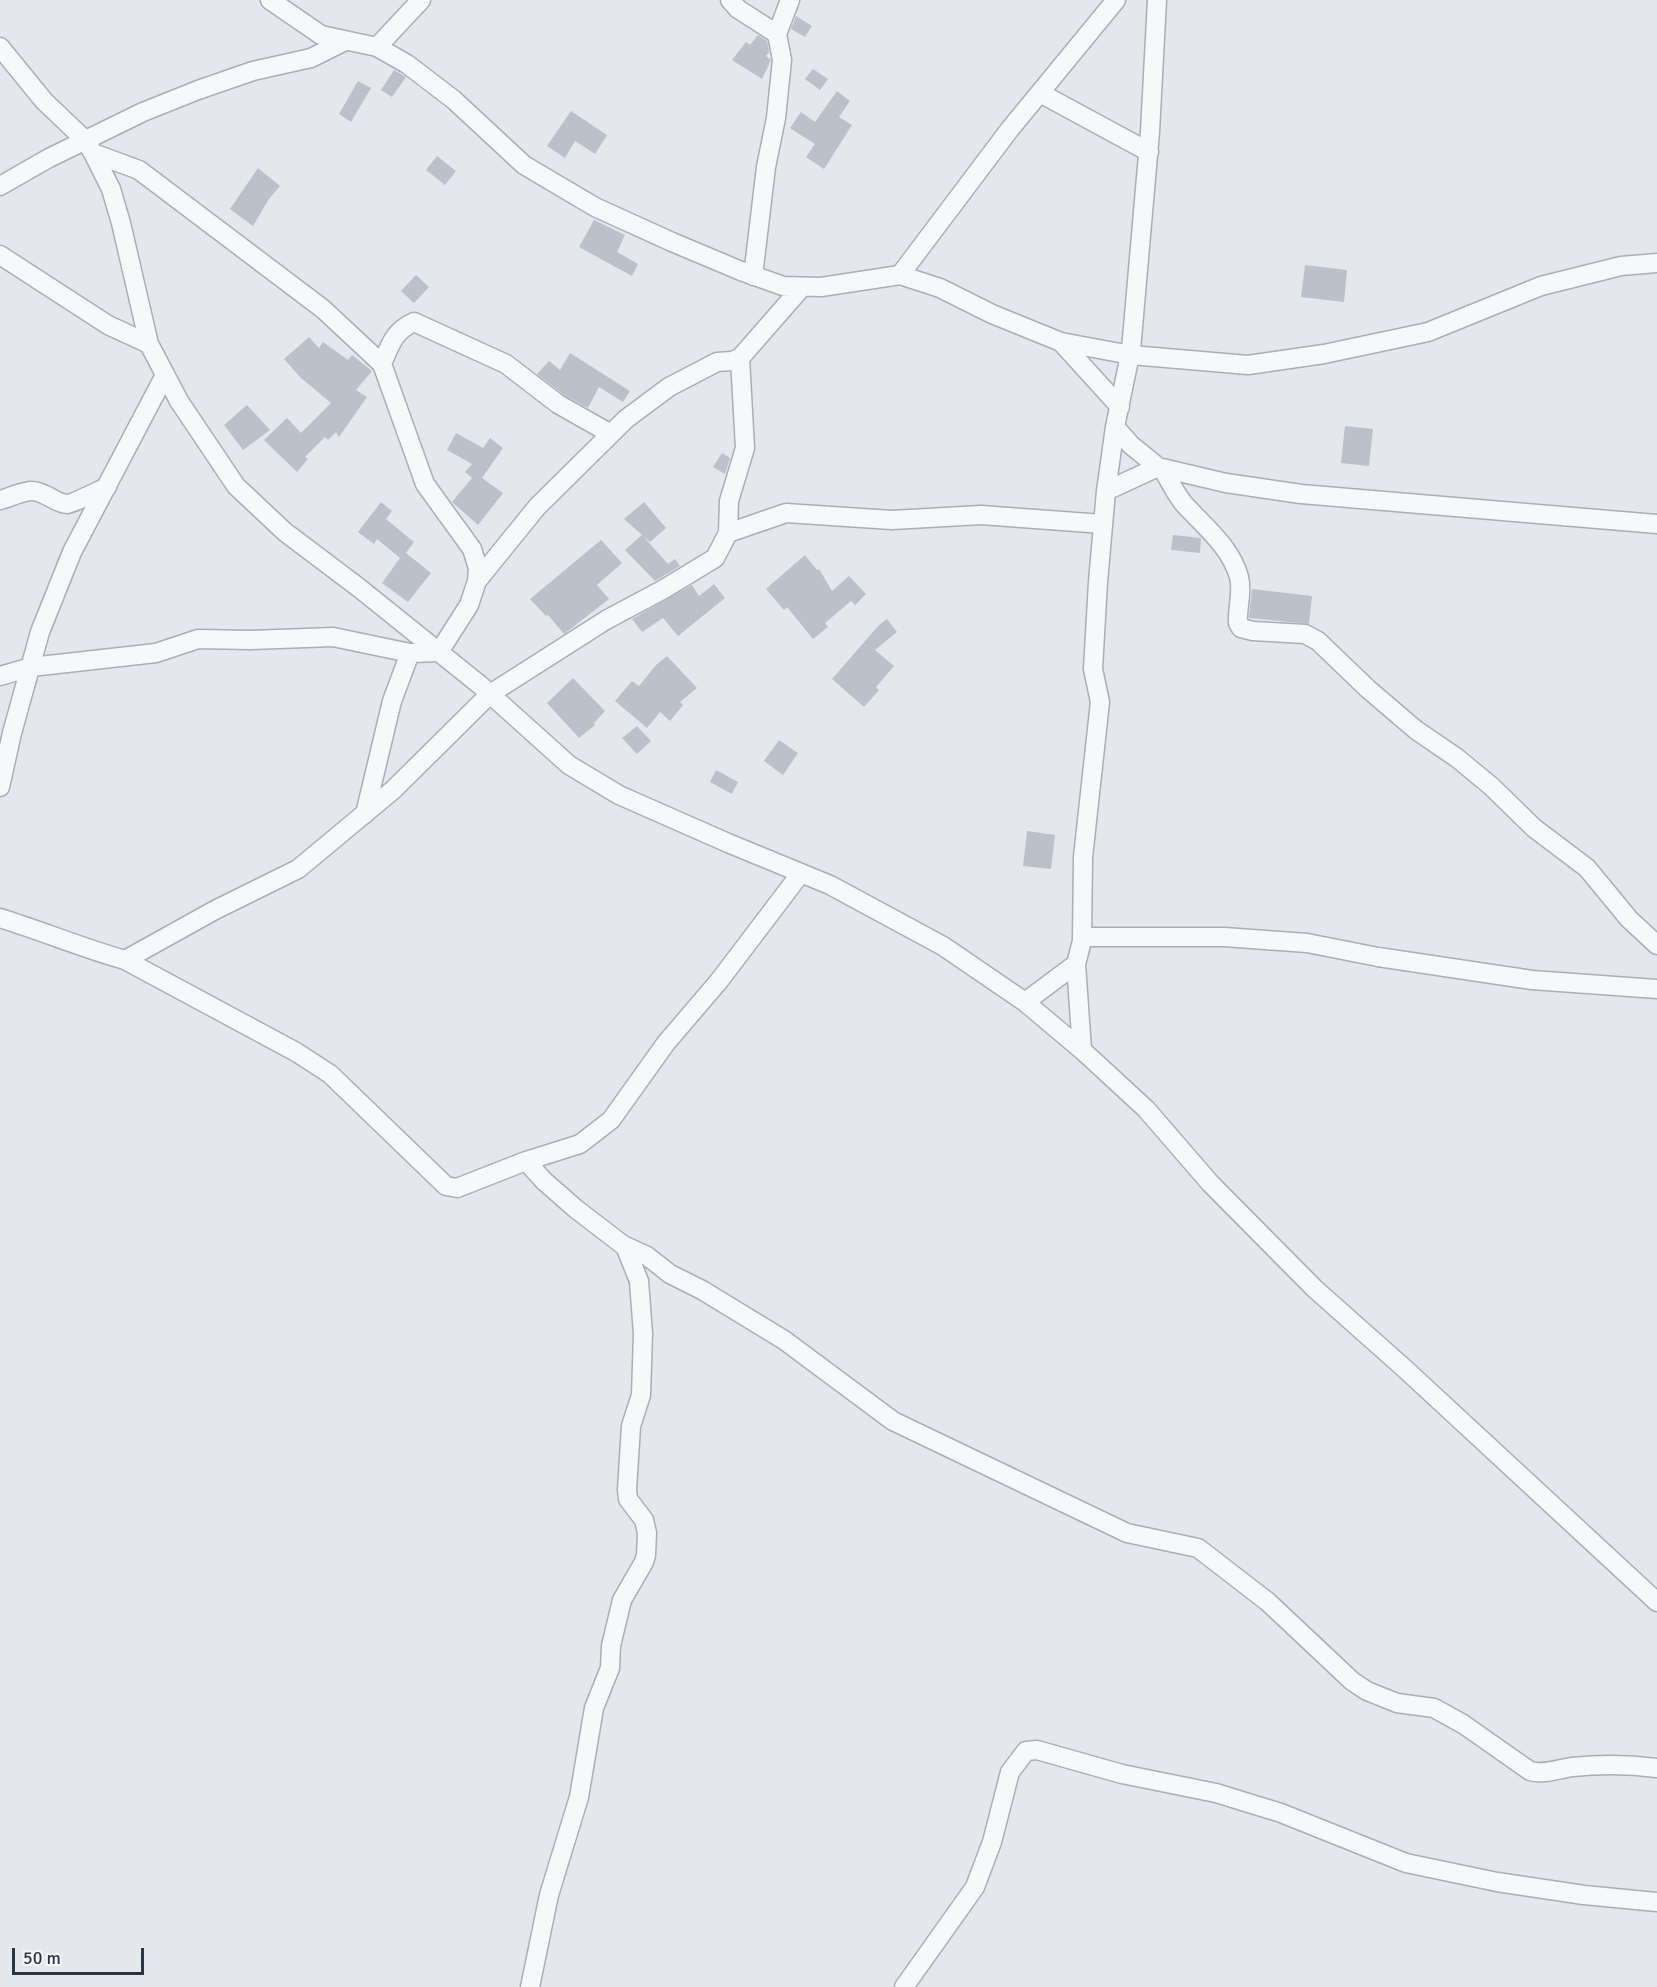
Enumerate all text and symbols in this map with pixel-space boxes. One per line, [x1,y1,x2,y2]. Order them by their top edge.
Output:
scale bar [15,1936,147,1974]
text: 50 m [23,1947,61,1969]

